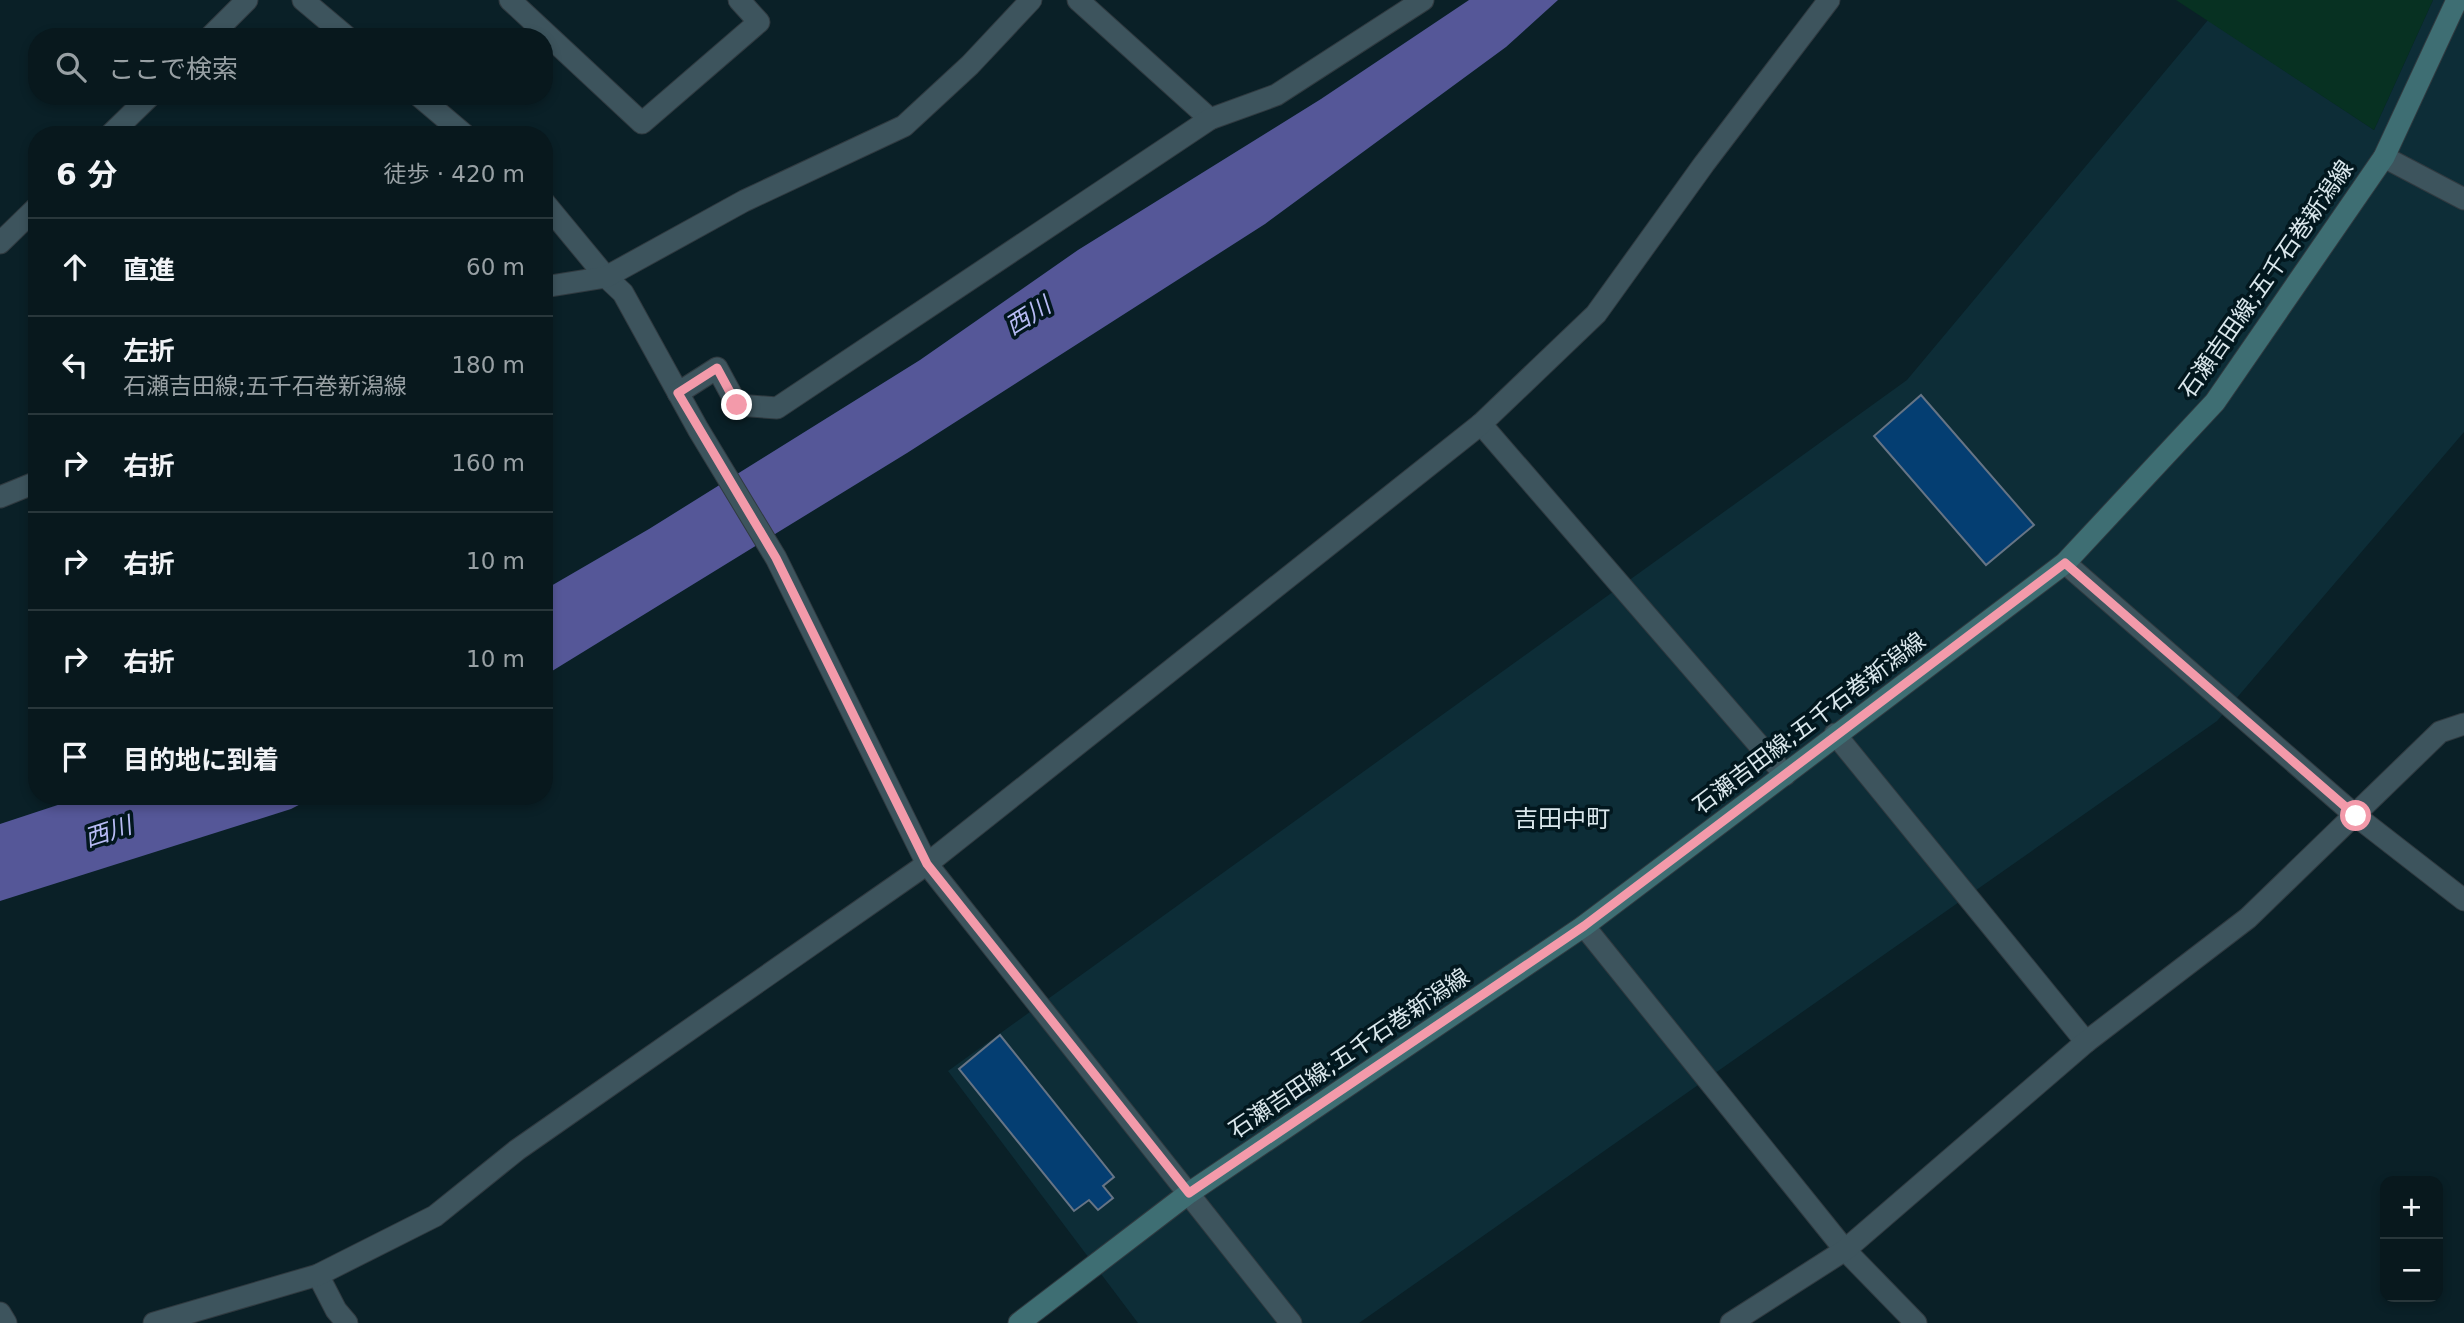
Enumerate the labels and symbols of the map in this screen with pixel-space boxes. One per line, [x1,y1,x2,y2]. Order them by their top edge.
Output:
street label: 石瀬吉田線;五千石巻新潟線 [2174,155,2358,403]
water label: 西川 [1000,290,1058,341]
route end [721,389,752,420]
street label: 石瀬吉田線;五千石巻新潟線 [1688,627,1930,819]
route start [2340,800,2371,831]
district label: 吉田中町 [1514,805,1610,833]
water label: 西川 [81,810,138,853]
street label: 石瀬吉田線;五千石巻新潟線 [1224,963,1474,1143]

